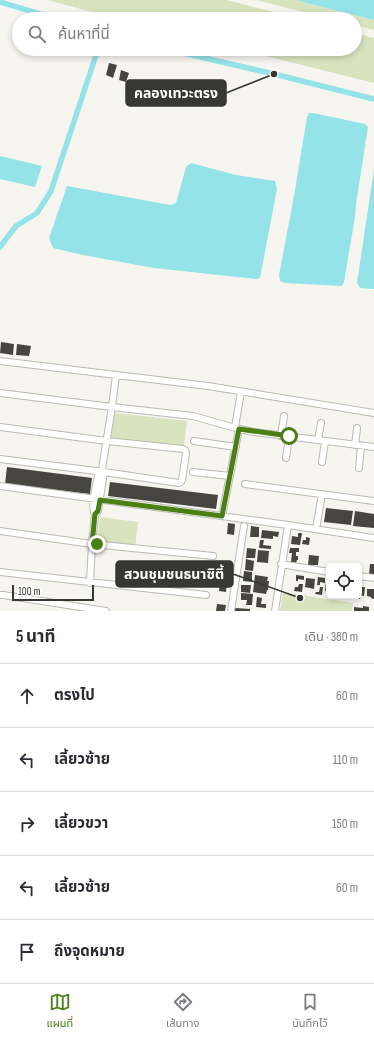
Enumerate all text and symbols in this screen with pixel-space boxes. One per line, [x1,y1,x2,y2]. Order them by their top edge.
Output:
search box [12,12,362,56]
icon: search [26,23,48,45]
text: ค้นหาที่นี่ [58,25,110,44]
callout: คลองเทวะตรง [126,80,226,106]
text: คลองเทวะตรง [134,85,218,102]
route start [280,427,298,445]
route end [88,535,106,553]
callout: สวนชุมชนธนาซิตี้ [116,561,233,587]
map controls [326,563,362,599]
button: locate [326,563,362,599]
text: สวนชุมชนธนาซิตี้ [124,564,225,583]
scale bar [12,583,94,602]
text: 100 m [18,585,40,598]
text: 5 นาที [16,627,55,647]
text: เดิน · 380 m [304,629,358,645]
icon: ahead [16,685,38,707]
text: ตรงไป [54,686,95,705]
text: 60 m [336,688,358,704]
icon: left [16,749,38,771]
text: เลี้ยวซ้าย [54,750,110,769]
text: 110 m [333,752,358,768]
icon: right [16,813,38,835]
text: เลี้ยวขวา [54,814,108,833]
text: 150 m [332,816,358,832]
icon: left [16,877,38,899]
text: เลี้ยวซ้าย [54,878,110,897]
text: 60 m [336,880,358,896]
icon: arrive [16,941,38,963]
text: ถึงจุดหมาย [54,942,125,961]
tab: แผนที่ [46,991,73,1032]
tab: เส้นทาง [166,991,199,1032]
tab: บันทึกไว้ [292,991,328,1032]

